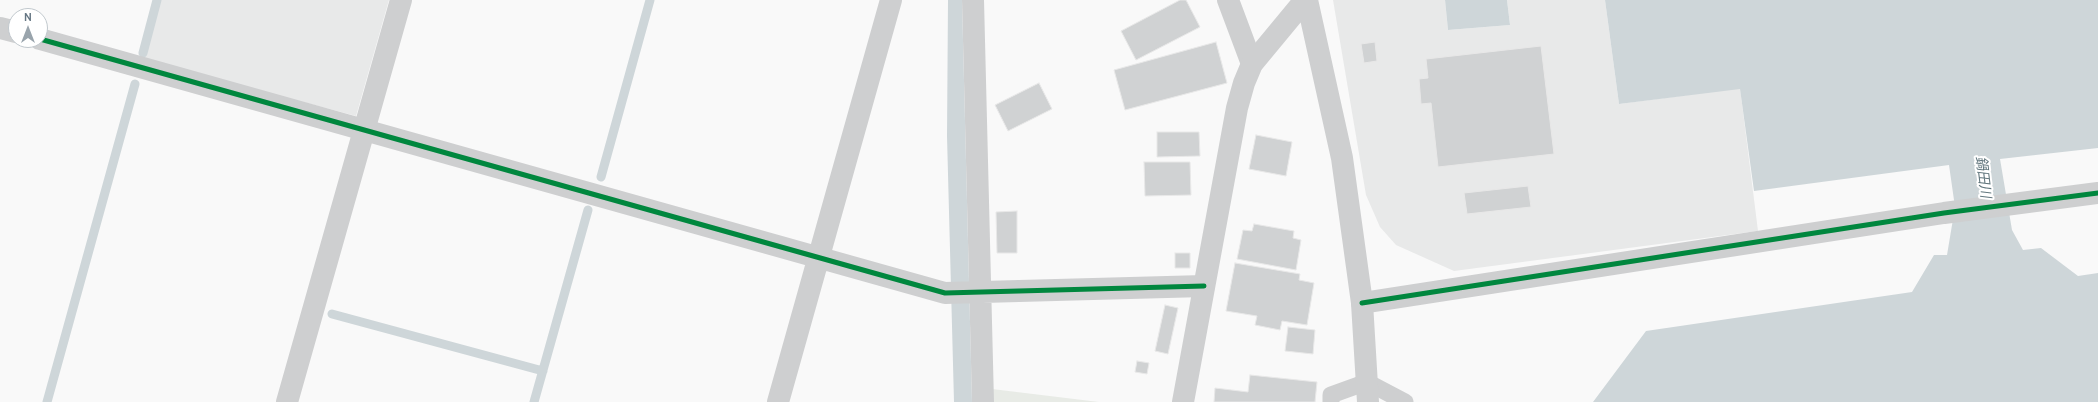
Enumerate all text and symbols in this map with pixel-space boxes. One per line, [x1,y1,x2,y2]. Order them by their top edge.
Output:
north arrow [8,8,48,48]
text: N [24,10,32,24]
water label: 鍋田川 [1972,155,1994,199]

